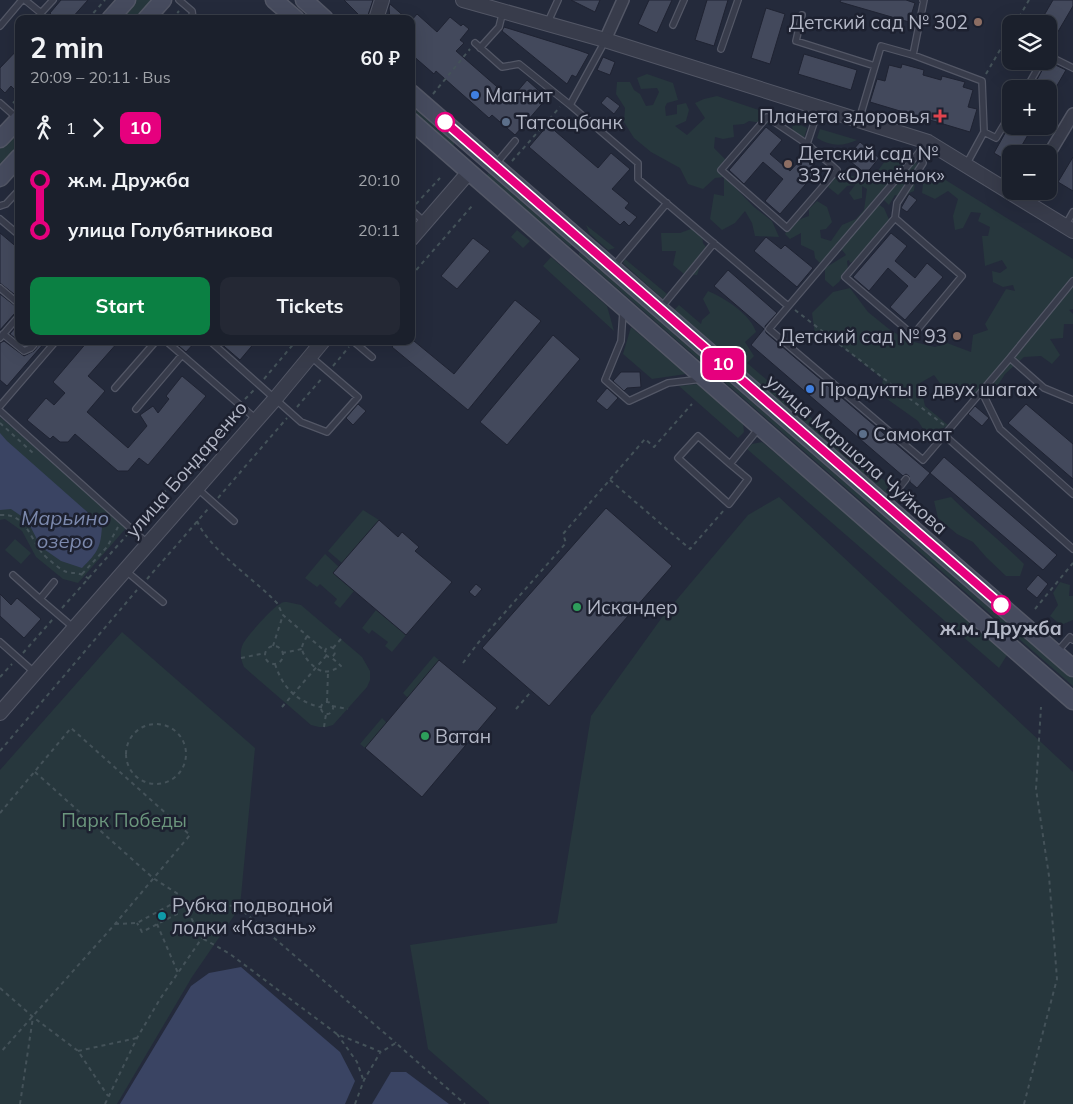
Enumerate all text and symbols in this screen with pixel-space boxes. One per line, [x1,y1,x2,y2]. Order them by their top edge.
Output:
place label: Детский сад № 302 [789,10,968,34]
map controls [1002,15,1057,200]
button: layers [1002,15,1057,70]
marker: Детский сад № 302 [972,16,984,28]
text: 2 min [30,30,104,65]
text: 60 ₽ [361,46,400,70]
text: 20:09 – 20:11 · Bus [30,67,171,87]
button: + [1002,80,1057,135]
place label: Магнит [485,83,553,107]
marker: Магнит [469,89,481,101]
place label: Планета здоровья [759,104,930,128]
place label: Татсоцбанк [516,110,623,134]
marker: Планета здоровья [934,110,946,122]
unlabelled marker [435,112,455,132]
icon: walk [30,114,58,142]
icon: forward [84,114,112,142]
text: 10 [130,116,151,139]
marker: Татсоцбанк [500,116,512,128]
text: 1 [66,118,76,138]
place label: Детский сад № 337 «Оленёнок» [798,141,945,187]
button: − [1002,145,1057,200]
marker: Детский сад № 337 «Оленёнок» [782,158,794,170]
text: ж.м. Дружба [68,168,190,192]
text: 20:10 [358,170,400,190]
text: улица Голубятникова [68,218,273,242]
text: 20:11 [358,220,400,240]
button: Start [30,277,210,335]
button: Tickets [220,277,400,335]
place label: Детский сад № 93 [779,324,947,348]
marker: Детский сад № 93 [951,330,963,342]
line badge: 10 [700,348,746,380]
text: 10 [712,352,734,375]
street label: улица Маршала Чуйкова [761,369,953,539]
place label: Продукты в двух шагах [820,377,1038,401]
marker: Продукты в двух шагах [804,383,816,395]
street label: улица Бондаренко [120,396,252,542]
place label: Самокат [873,422,952,446]
marker: Самокат [857,428,869,440]
water label: Марьино озеро [21,505,109,553]
place label: Искандер [587,595,678,619]
marker: ж.м. Дружба [991,595,1011,615]
marker: Искандер [571,601,583,613]
place label: ж.м. Дружба [939,616,1062,640]
place label: Ватан [435,724,491,748]
marker: Ватан [419,730,431,742]
park label: Парк Победы [61,808,187,832]
place label: Рубка подводной лодки «Казань» [172,893,333,939]
marker: Рубка подводной лодки «Казань» [156,910,168,922]

